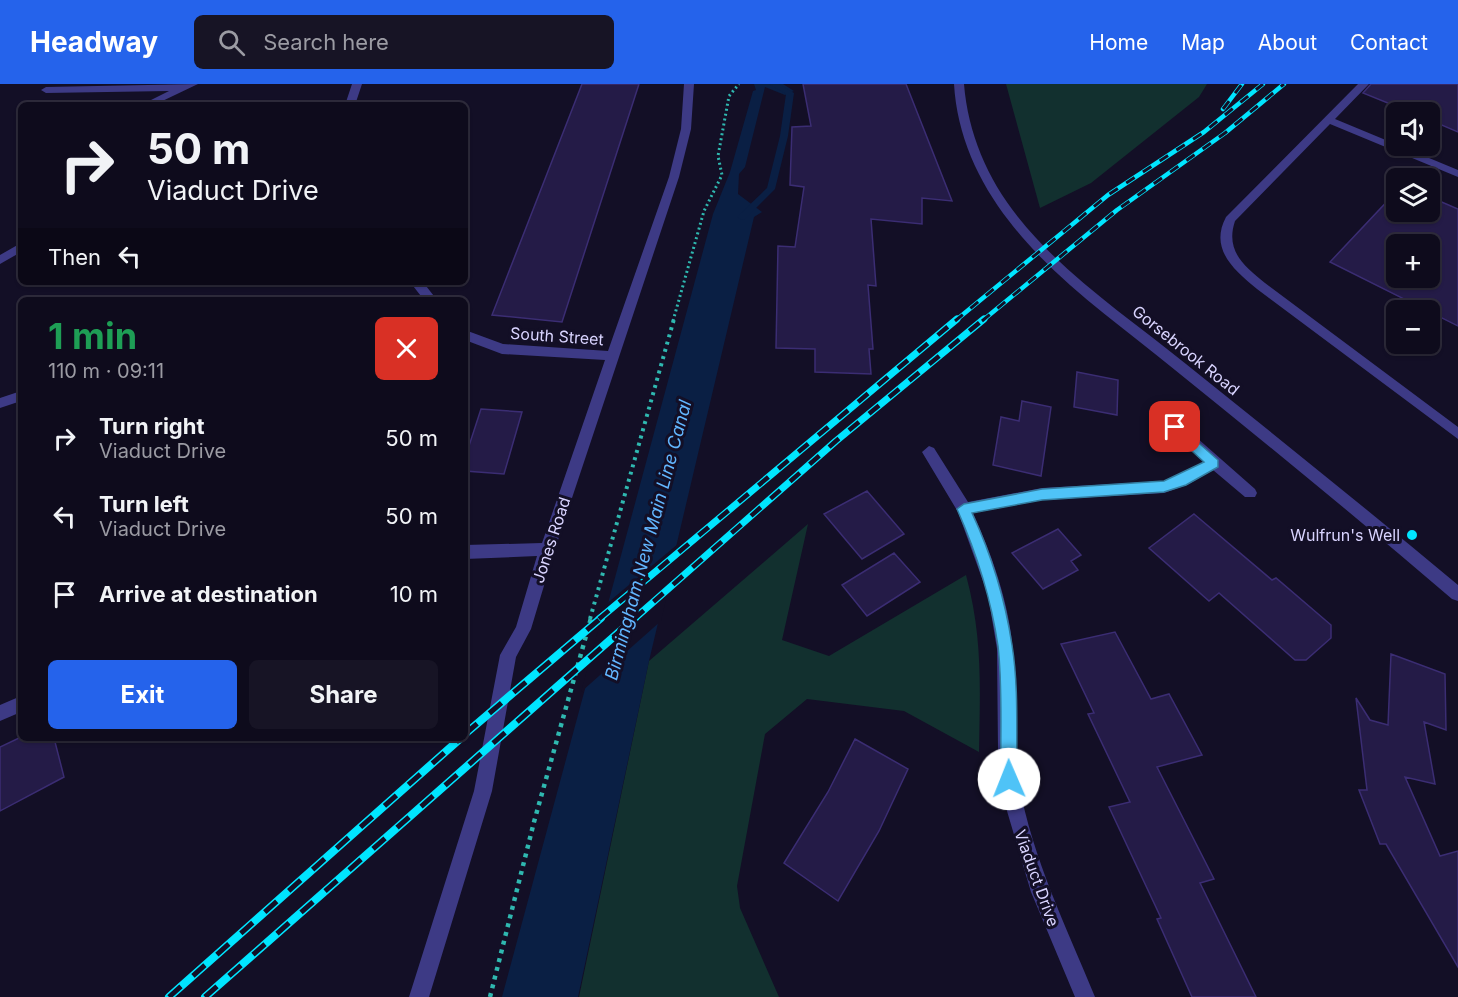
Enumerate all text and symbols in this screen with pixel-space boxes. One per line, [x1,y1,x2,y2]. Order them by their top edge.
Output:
search box [194,15,614,69]
text: Headway [30,25,158,59]
icon: search [215,26,248,59]
text: Search here [263,29,389,55]
text: Home [1089,30,1148,55]
text: Map [1181,30,1225,55]
text: About [1258,30,1317,55]
text: Contact [1350,30,1428,55]
map controls [1386,102,1440,354]
button: sound [1386,102,1440,156]
text: 50 m [147,123,250,174]
icon: right [48,126,126,204]
button: layers [1386,168,1440,222]
text: Viaduct Drive [147,174,319,207]
button: + [1386,234,1440,288]
icon: left [113,240,146,273]
text: Then [48,244,101,270]
button: − [1386,300,1440,354]
street label: Gorsebrook Road [1128,301,1244,399]
text: 1 min [48,314,137,358]
button: close [375,317,438,380]
street label: South Street [510,323,604,349]
text: 110 m · 09:11 [48,359,164,383]
water label: Birmingham New Main Line Canal [600,397,696,682]
pin [1149,401,1200,452]
icon: arrive [1158,410,1191,443]
text: Turn right [99,413,205,439]
icon: right [48,422,81,455]
text: 50 m [385,425,438,451]
text: Viaduct Drive [99,439,226,463]
text: Turn left [99,491,189,517]
street label: Jones Road [528,495,574,585]
icon: left [48,500,81,533]
text: 50 m [385,503,438,529]
text: Viaduct Drive [99,517,226,541]
place label: Wulfrun's Well [1290,525,1400,545]
marker: Wulfrun's Well [1405,528,1419,542]
icon: arrive [48,578,81,611]
text: Arrive at destination [99,581,318,607]
text: 10 m [390,581,438,607]
button: Exit [48,660,237,729]
button: Share [249,660,438,729]
position arrow [977,747,1041,811]
street label: Viaduct Drive [1010,827,1064,929]

